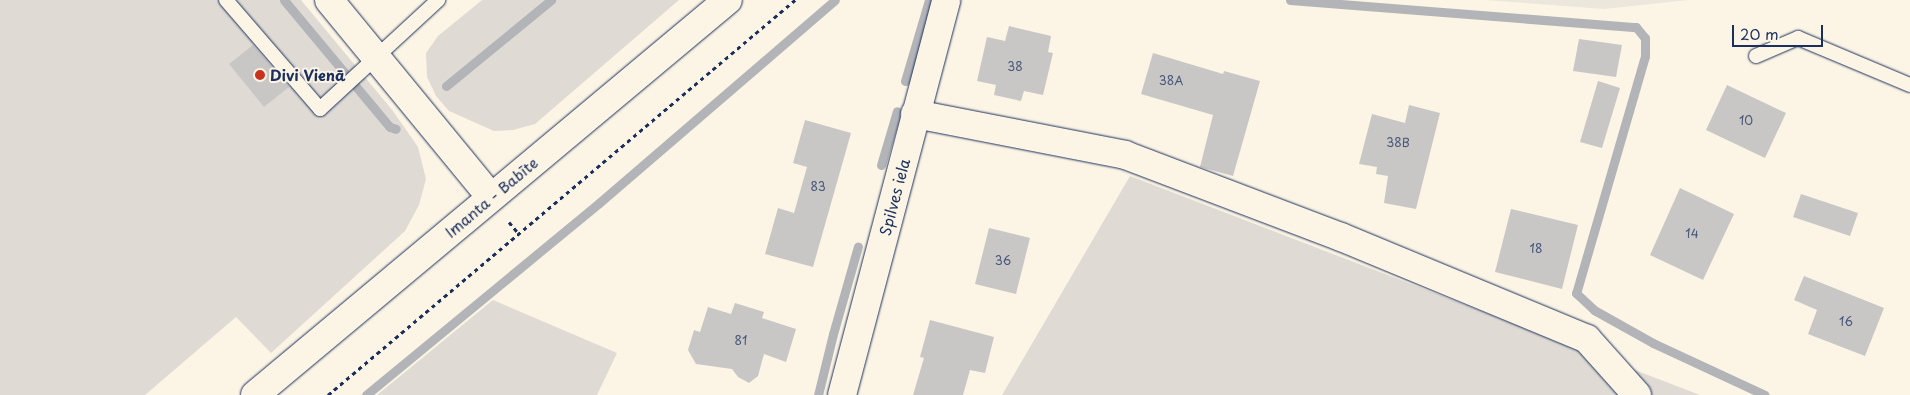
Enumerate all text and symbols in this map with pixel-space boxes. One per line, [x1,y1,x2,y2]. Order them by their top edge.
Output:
scale bar [1735,15,1826,47]
text: 20 m [1740,22,1779,45]
house number: 38 [1007,60,1023,74]
place label: Divi Vienā [270,66,346,84]
marker: Divi Vienā [254,69,266,81]
house number: 38A [1159,74,1183,88]
house number: 10 [1739,114,1753,128]
house number: 38B [1386,136,1410,150]
street label: Imanta - Babīte [441,153,541,241]
street label: Spilves iela [875,157,913,237]
house number: 83 [810,180,826,194]
house number: 14 [1685,227,1699,241]
house number: 18 [1530,242,1542,256]
house number: 36 [995,254,1011,268]
house number: 16 [1839,315,1853,329]
house number: 81 [735,334,747,348]

